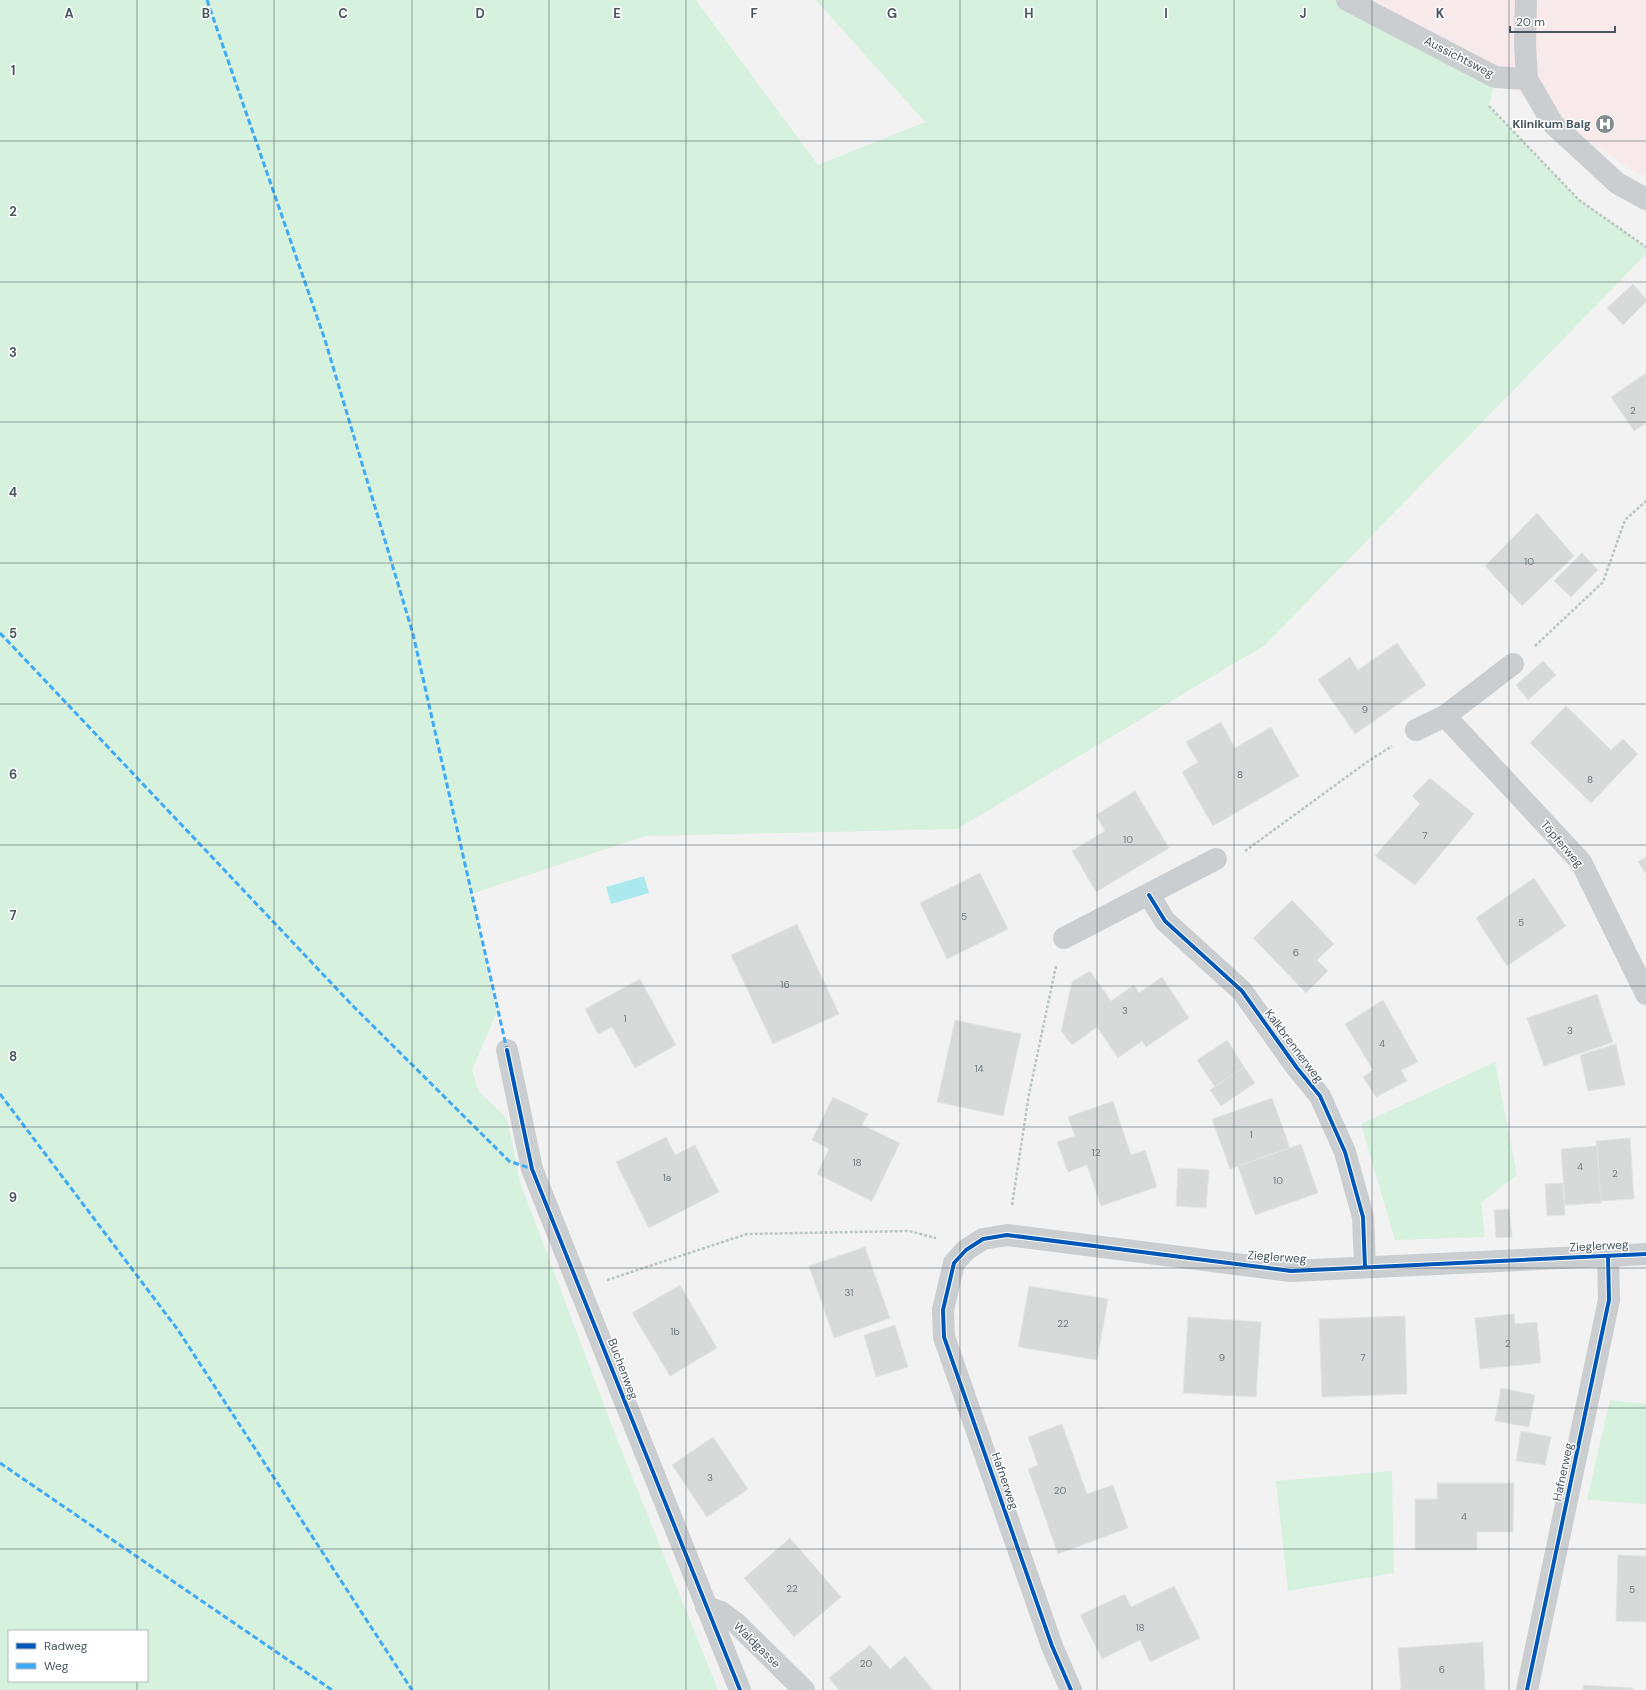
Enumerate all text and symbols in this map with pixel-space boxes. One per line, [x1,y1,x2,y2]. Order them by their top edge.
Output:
text: A [64,5,74,22]
text: B [202,5,210,22]
text: C [338,5,348,22]
text: D [475,5,485,22]
text: E [613,5,621,22]
text: F [750,5,758,22]
text: G [887,5,897,22]
text: H [1024,5,1034,22]
text: I [1164,5,1168,22]
text: J [1299,5,1307,22]
text: K [1436,5,1445,22]
scale bar [1510,8,1615,34]
text: 20 m [1516,14,1545,30]
street label: Aussichtsweg [1421,33,1497,82]
text: 1 [11,62,15,79]
hospital icon: Klinikum Balg [1594,113,1616,135]
place label: Klinikum Balg [1512,116,1591,132]
text: 2 [9,203,17,220]
text: 3 [9,344,17,361]
house number: 2 [1630,404,1636,417]
text: 4 [9,484,17,501]
house number: 10 [1524,555,1534,568]
text: 5 [9,625,17,642]
house number: 9 [1362,703,1368,716]
text: 6 [9,766,17,783]
house number: 8 [1237,768,1243,781]
house number: 8 [1587,773,1593,786]
street label: Töpferweg [1537,817,1587,871]
house number: 7 [1422,829,1428,842]
house number: 10 [1123,833,1133,846]
text: 7 [10,907,17,924]
house number: 5 [961,910,967,923]
house number: 5 [1518,916,1524,929]
house number: 6 [1293,946,1299,959]
house number: 16 [780,978,790,991]
house number: 3 [1122,1004,1128,1017]
street label: Kalkbrennerweg [1261,1006,1327,1086]
house number: 1 [623,1012,627,1025]
house number: 3 [1567,1024,1573,1037]
house number: 4 [1379,1037,1385,1050]
text: 8 [9,1048,17,1065]
house number: 14 [974,1062,984,1075]
house number: 1 [1249,1128,1253,1141]
house number: 12 [1092,1146,1101,1159]
house number: 18 [852,1156,862,1169]
house number: 4 [1577,1160,1583,1173]
house number: 2 [1612,1167,1618,1180]
house number: 1a [663,1171,671,1184]
house number: 10 [1273,1174,1283,1187]
text: 9 [9,1189,17,1206]
street label: Zieglerweg [1569,1236,1629,1256]
street label: Zieglerweg [1247,1247,1307,1267]
house number: 31 [845,1286,853,1299]
house number: 22 [1057,1317,1069,1330]
house number: 1b [670,1325,680,1338]
street label: Buchenweg [604,1336,642,1402]
house number: 2 [1505,1337,1511,1350]
house number: 9 [1219,1351,1225,1364]
house number: 7 [1360,1351,1366,1364]
street label: Hafnerweg [1549,1441,1577,1503]
street label: Hafnerweg [988,1450,1022,1512]
house number: 3 [707,1471,713,1484]
house number: 20 [1054,1484,1066,1497]
house number: 4 [1461,1510,1467,1523]
house number: 22 [786,1582,798,1595]
house number: 5 [1629,1583,1635,1596]
street label: Waldgasse [730,1618,784,1672]
house number: 18 [1135,1621,1145,1634]
legend [8,1630,148,1682]
text: Radweg [44,1638,88,1654]
house number: 20 [860,1657,872,1670]
text: Weg [44,1658,69,1674]
house number: 6 [1439,1663,1445,1676]

